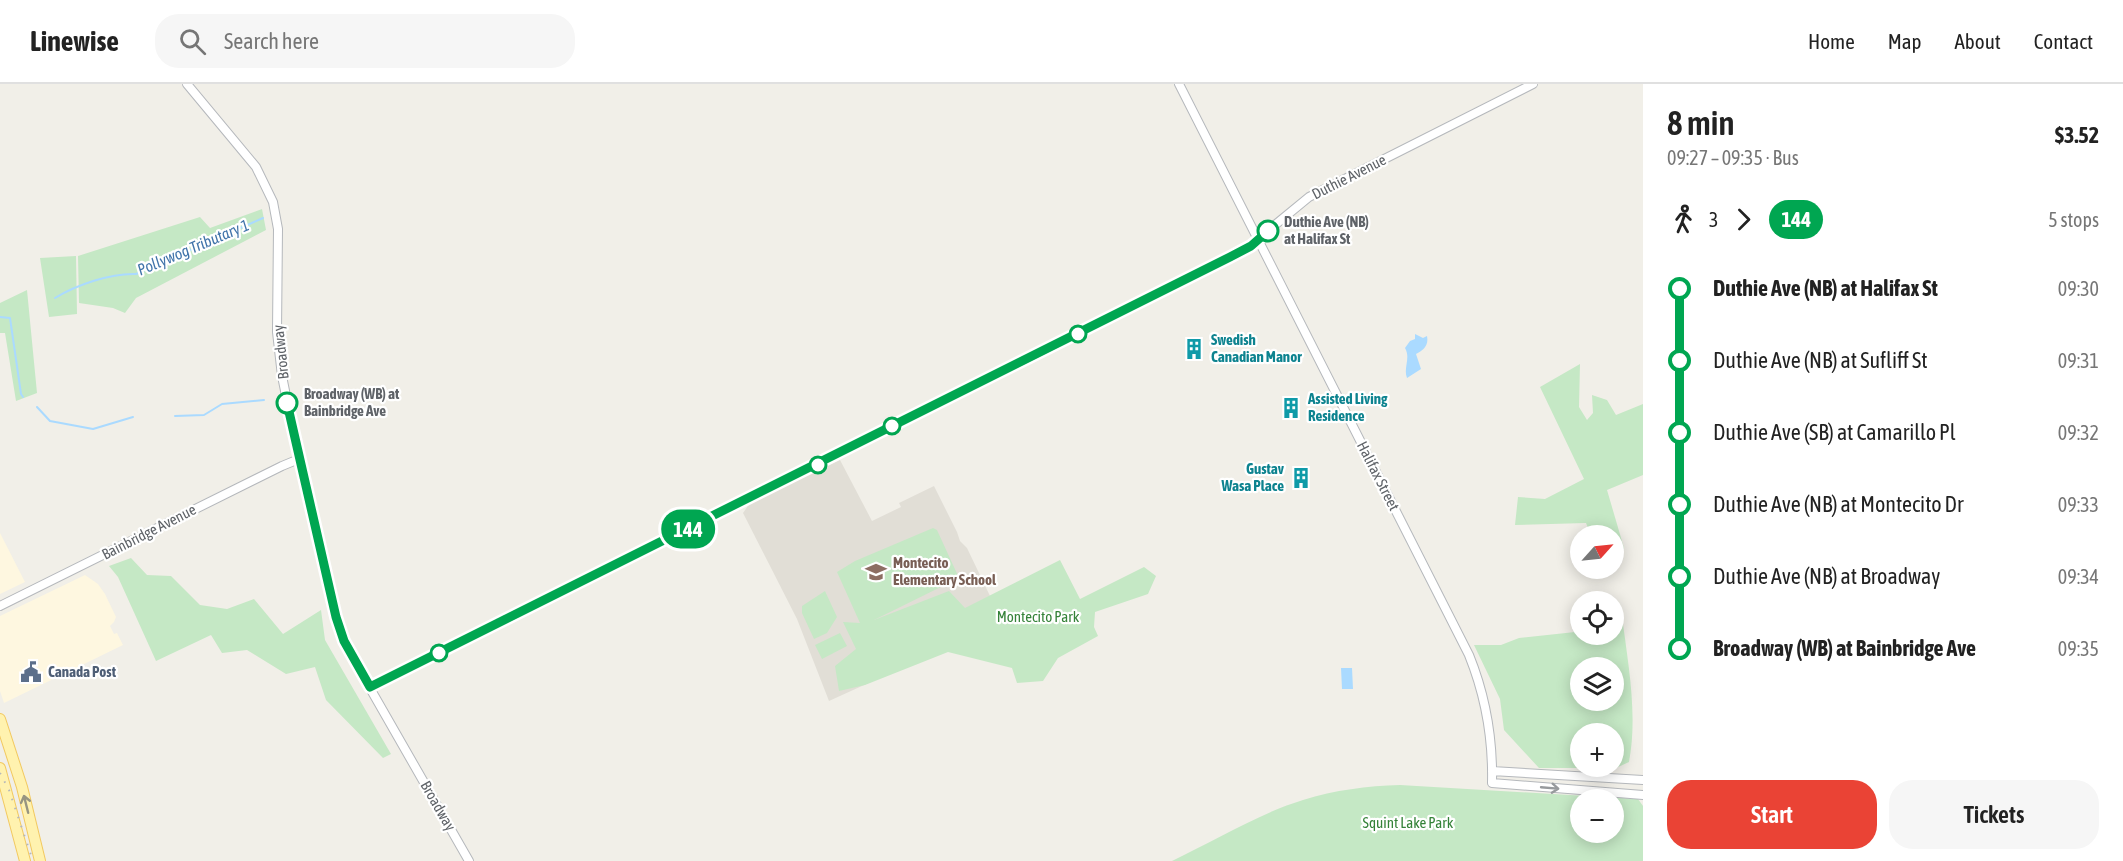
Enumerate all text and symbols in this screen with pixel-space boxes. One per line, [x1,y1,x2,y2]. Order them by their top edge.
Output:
search box [155,14,575,68]
text: Linewise [30,25,119,57]
icon: search [176,25,209,58]
text: Search here [224,28,319,54]
text: Home [1808,29,1855,53]
text: Map [1888,29,1922,53]
text: About [1955,29,2001,53]
text: Contact [2034,29,2093,53]
text: 8 min [1667,104,1734,142]
text: $3.52 [2055,122,2099,148]
text: 09:27 – 09:35 · Bus [1667,146,1799,169]
street label: Duthie Avenue [1309,150,1389,203]
icon: walk [1667,203,1700,236]
icon: forward [1727,203,1760,236]
text: 144 [1781,207,1811,231]
text: 3 [1709,208,1718,231]
text: 5 stops [2048,208,2099,231]
place label: Duthie Ave (NB) at Halifax St [1284,213,1369,247]
water label: Pollywog Tributary 1 [135,215,252,280]
marker: Duthie Ave (NB) at Halifax St [1257,220,1279,242]
text: Duthie Ave (NB) at Halifax St [1713,275,1938,301]
text: 09:30 [2058,277,2099,300]
street label: Broadway [269,324,292,380]
unlabelled marker [1069,325,1087,343]
place label: Swedish Canadian Manor [1211,331,1302,365]
building icon: Swedish Canadian Manor [1182,337,1206,361]
text: Duthie Ave (NB) at Sufliff St [1713,347,1928,373]
text: 09:31 [2058,349,2099,372]
place label: Broadway (WB) at Bainbridge Ave [304,385,400,419]
place label: Assisted Living Residence [1307,390,1388,424]
marker: Broadway (WB) at Bainbridge Ave [276,392,298,414]
building icon: Assisted Living Residence [1279,396,1303,420]
unlabelled marker [883,417,901,435]
text: Duthie Ave (SB) at Camarillo Pl [1713,419,1956,445]
text: 09:32 [2058,421,2099,444]
street label: Halifax Street [1354,438,1403,513]
unlabelled marker [809,456,827,474]
place label: Gustav Wasa Place [1221,460,1285,494]
building icon: Gustav Wasa Place [1289,466,1313,490]
text: Duthie Ave (NB) at Montecito Dr [1713,491,1963,517]
text: 09:33 [2058,493,2099,516]
street label: Bainbridge Avenue [99,500,199,563]
line badge: 144 [654,510,722,548]
text: 144 [673,517,703,541]
north arrow [1570,525,1624,579]
map controls [1570,525,1624,843]
place label: Montecito Elementary School [893,554,997,588]
school or university icon: Montecito Elementary School [864,560,888,584]
text: Duthie Ave (NB) at Broadway [1713,563,1940,589]
text: 09:34 [2058,565,2099,588]
button: locate [1570,591,1624,645]
park label: Montecito Park [997,608,1080,625]
text: Broadway (WB) at Bainbridge Ave [1713,635,1976,661]
text: 09:35 [2058,637,2099,660]
unlabelled marker [430,644,448,662]
button: layers [1570,657,1624,711]
public building icon: Canada Post [19,660,43,684]
place label: Canada Post [48,663,117,680]
button: + [1570,723,1624,777]
street label: Broadway [417,778,459,834]
button: Start [1667,780,1877,849]
button: Tickets [1889,780,2099,849]
one-way arrow [1540,783,1560,794]
button: − [1570,789,1624,843]
one-way arrow [20,795,32,814]
park label: Squint Lake Park [1363,814,1454,831]

